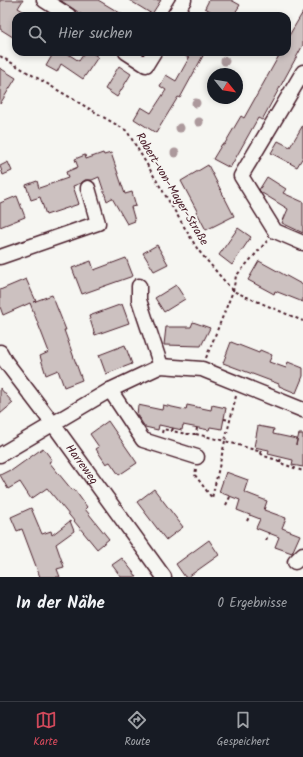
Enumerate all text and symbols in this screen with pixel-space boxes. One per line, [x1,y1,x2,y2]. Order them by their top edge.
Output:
search box [12,12,291,56]
text: Hier suchen [58,22,132,46]
icon: search [26,23,48,45]
north arrow [207,68,243,104]
street label: Robert-von-Mayer-Straße [131,129,214,250]
street label: Harreweg [61,440,104,489]
text: In der Nähe [16,590,105,617]
text: 0 Ergebnisse [218,593,287,614]
tab: Karte [33,709,58,751]
tab: Route [124,709,150,751]
tab: Gespeichert [217,709,270,751]

